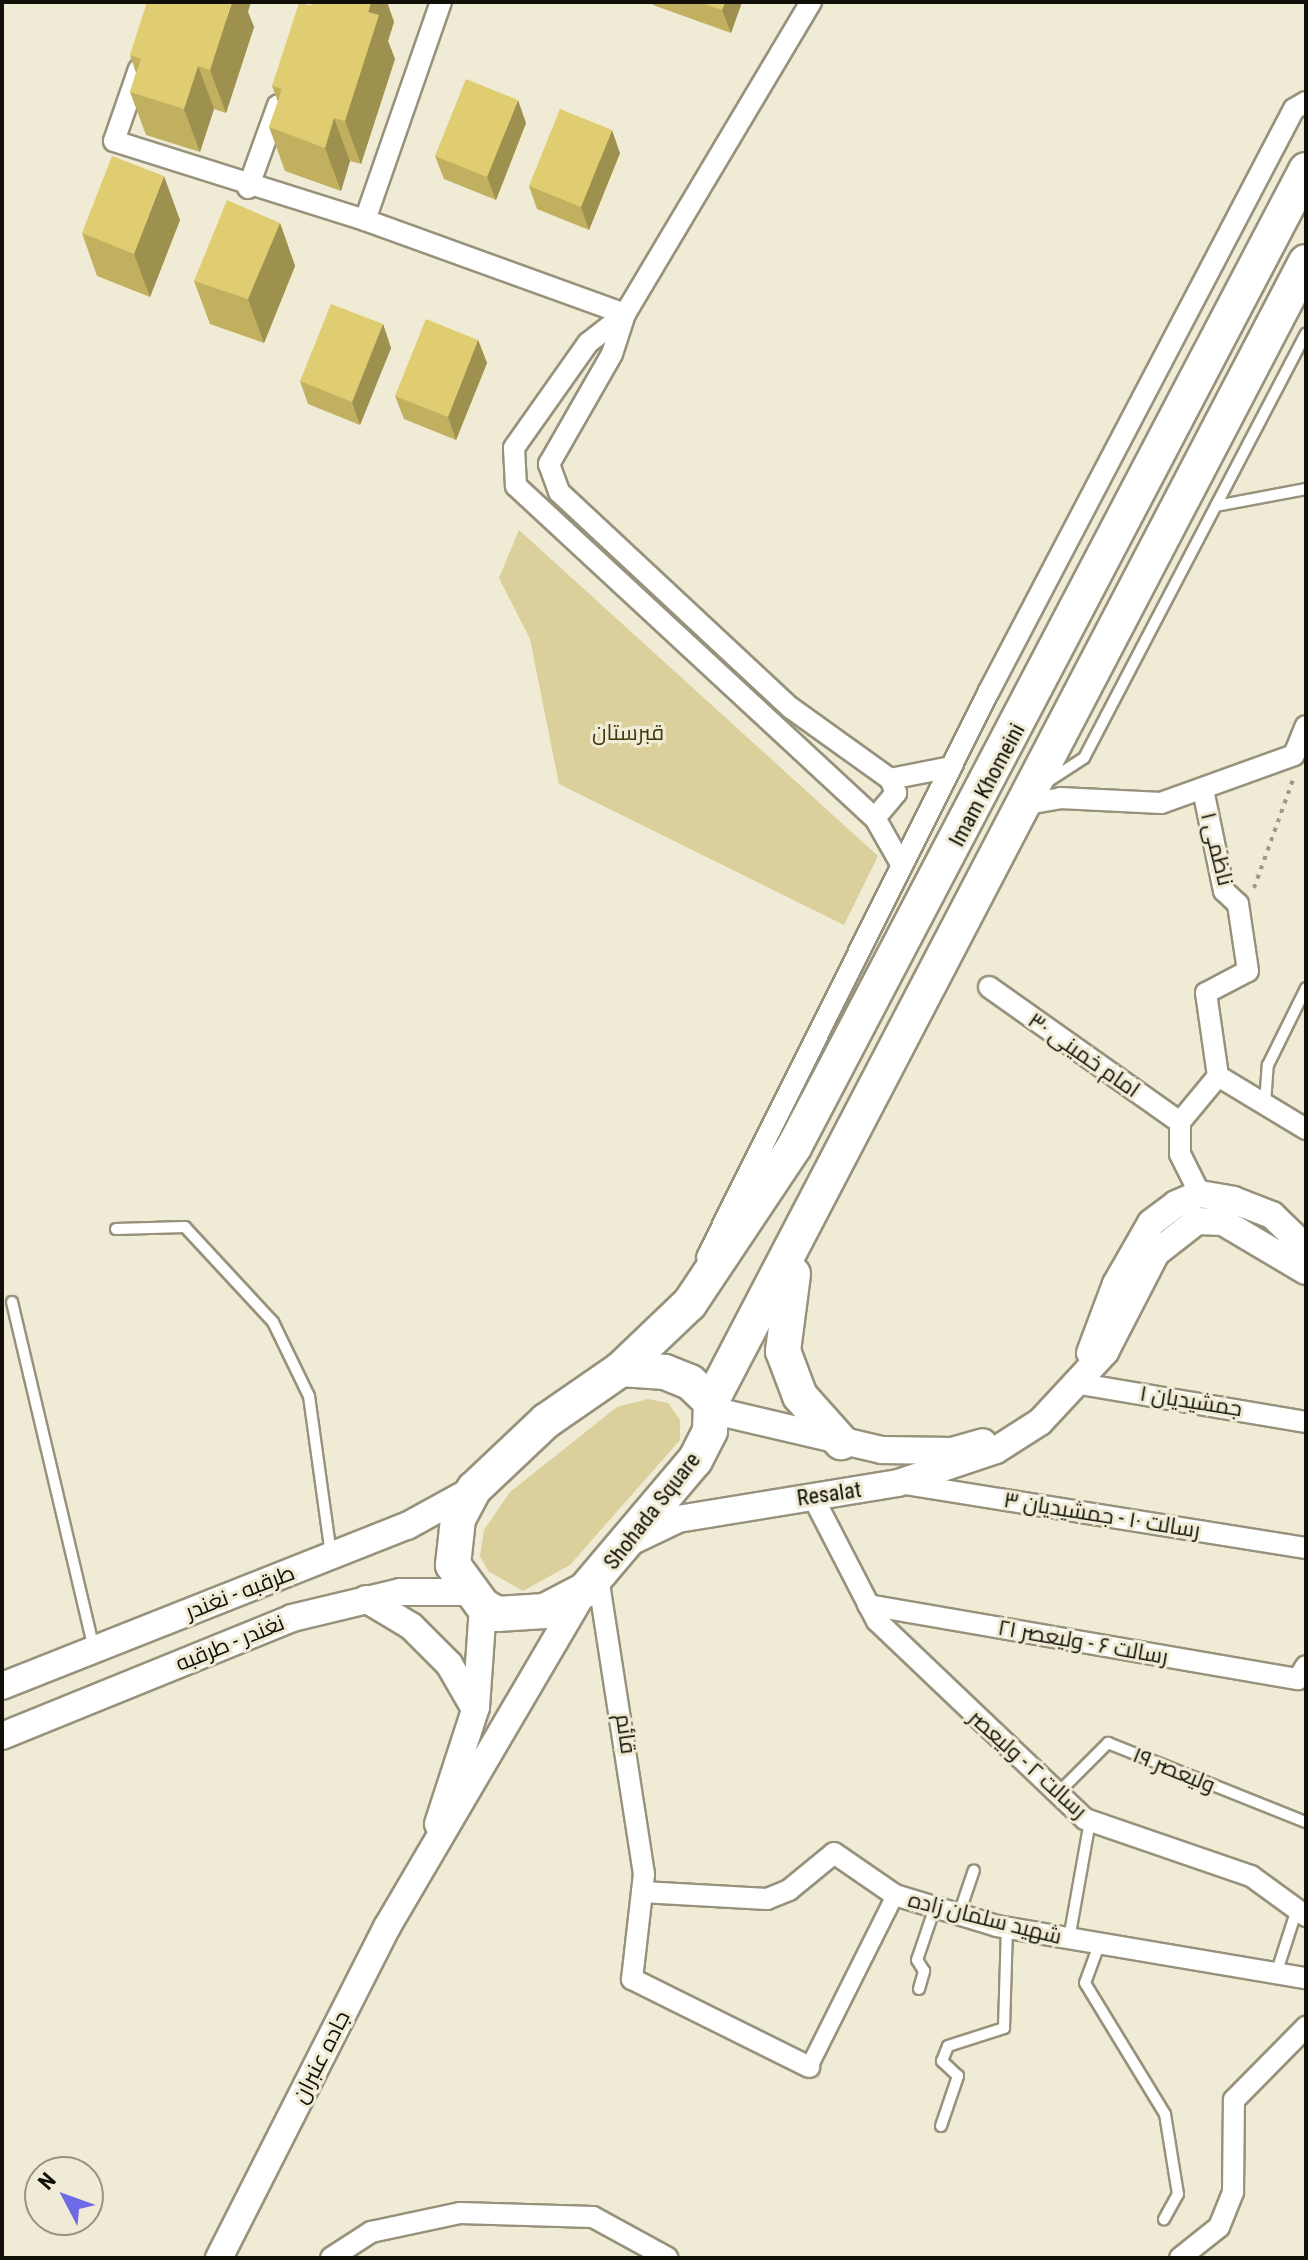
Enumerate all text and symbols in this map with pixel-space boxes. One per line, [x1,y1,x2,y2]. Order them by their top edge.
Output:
street label: Imam Khomeini [944,719,1030,851]
park label: قبرستان [592,720,664,746]
street label: ناظمی ۱ [1195,809,1239,889]
street label: امام خمینی ۳۰ [1023,1007,1145,1103]
street label: جمشیدیان ۱ [1138,1380,1244,1422]
street label: Shohada Square [598,1447,706,1575]
street label: Resalat [795,1476,863,1512]
street label: رسالت ۱۰ - جمشیدیان ۳ [1002,1486,1202,1544]
street label: طرقبه - نغندر [182,1559,298,1625]
street label: نغندر - طرقبه [172,1609,288,1677]
street label: رسالت ۶ - ولیعصر ۲۱ [996,1614,1170,1670]
street label: رسالت ۲ - ولیعصر [964,1704,1092,1824]
street label: قائم [610,1712,642,1756]
street label: ولیعصر ۱۹ [1129,1742,1219,1798]
street label: شهید سلمان زاده [906,1886,1064,1950]
street label: جاده عنبران [286,2006,356,2108]
north arrow [24,2156,104,2236]
text: N [33,2168,61,2195]

